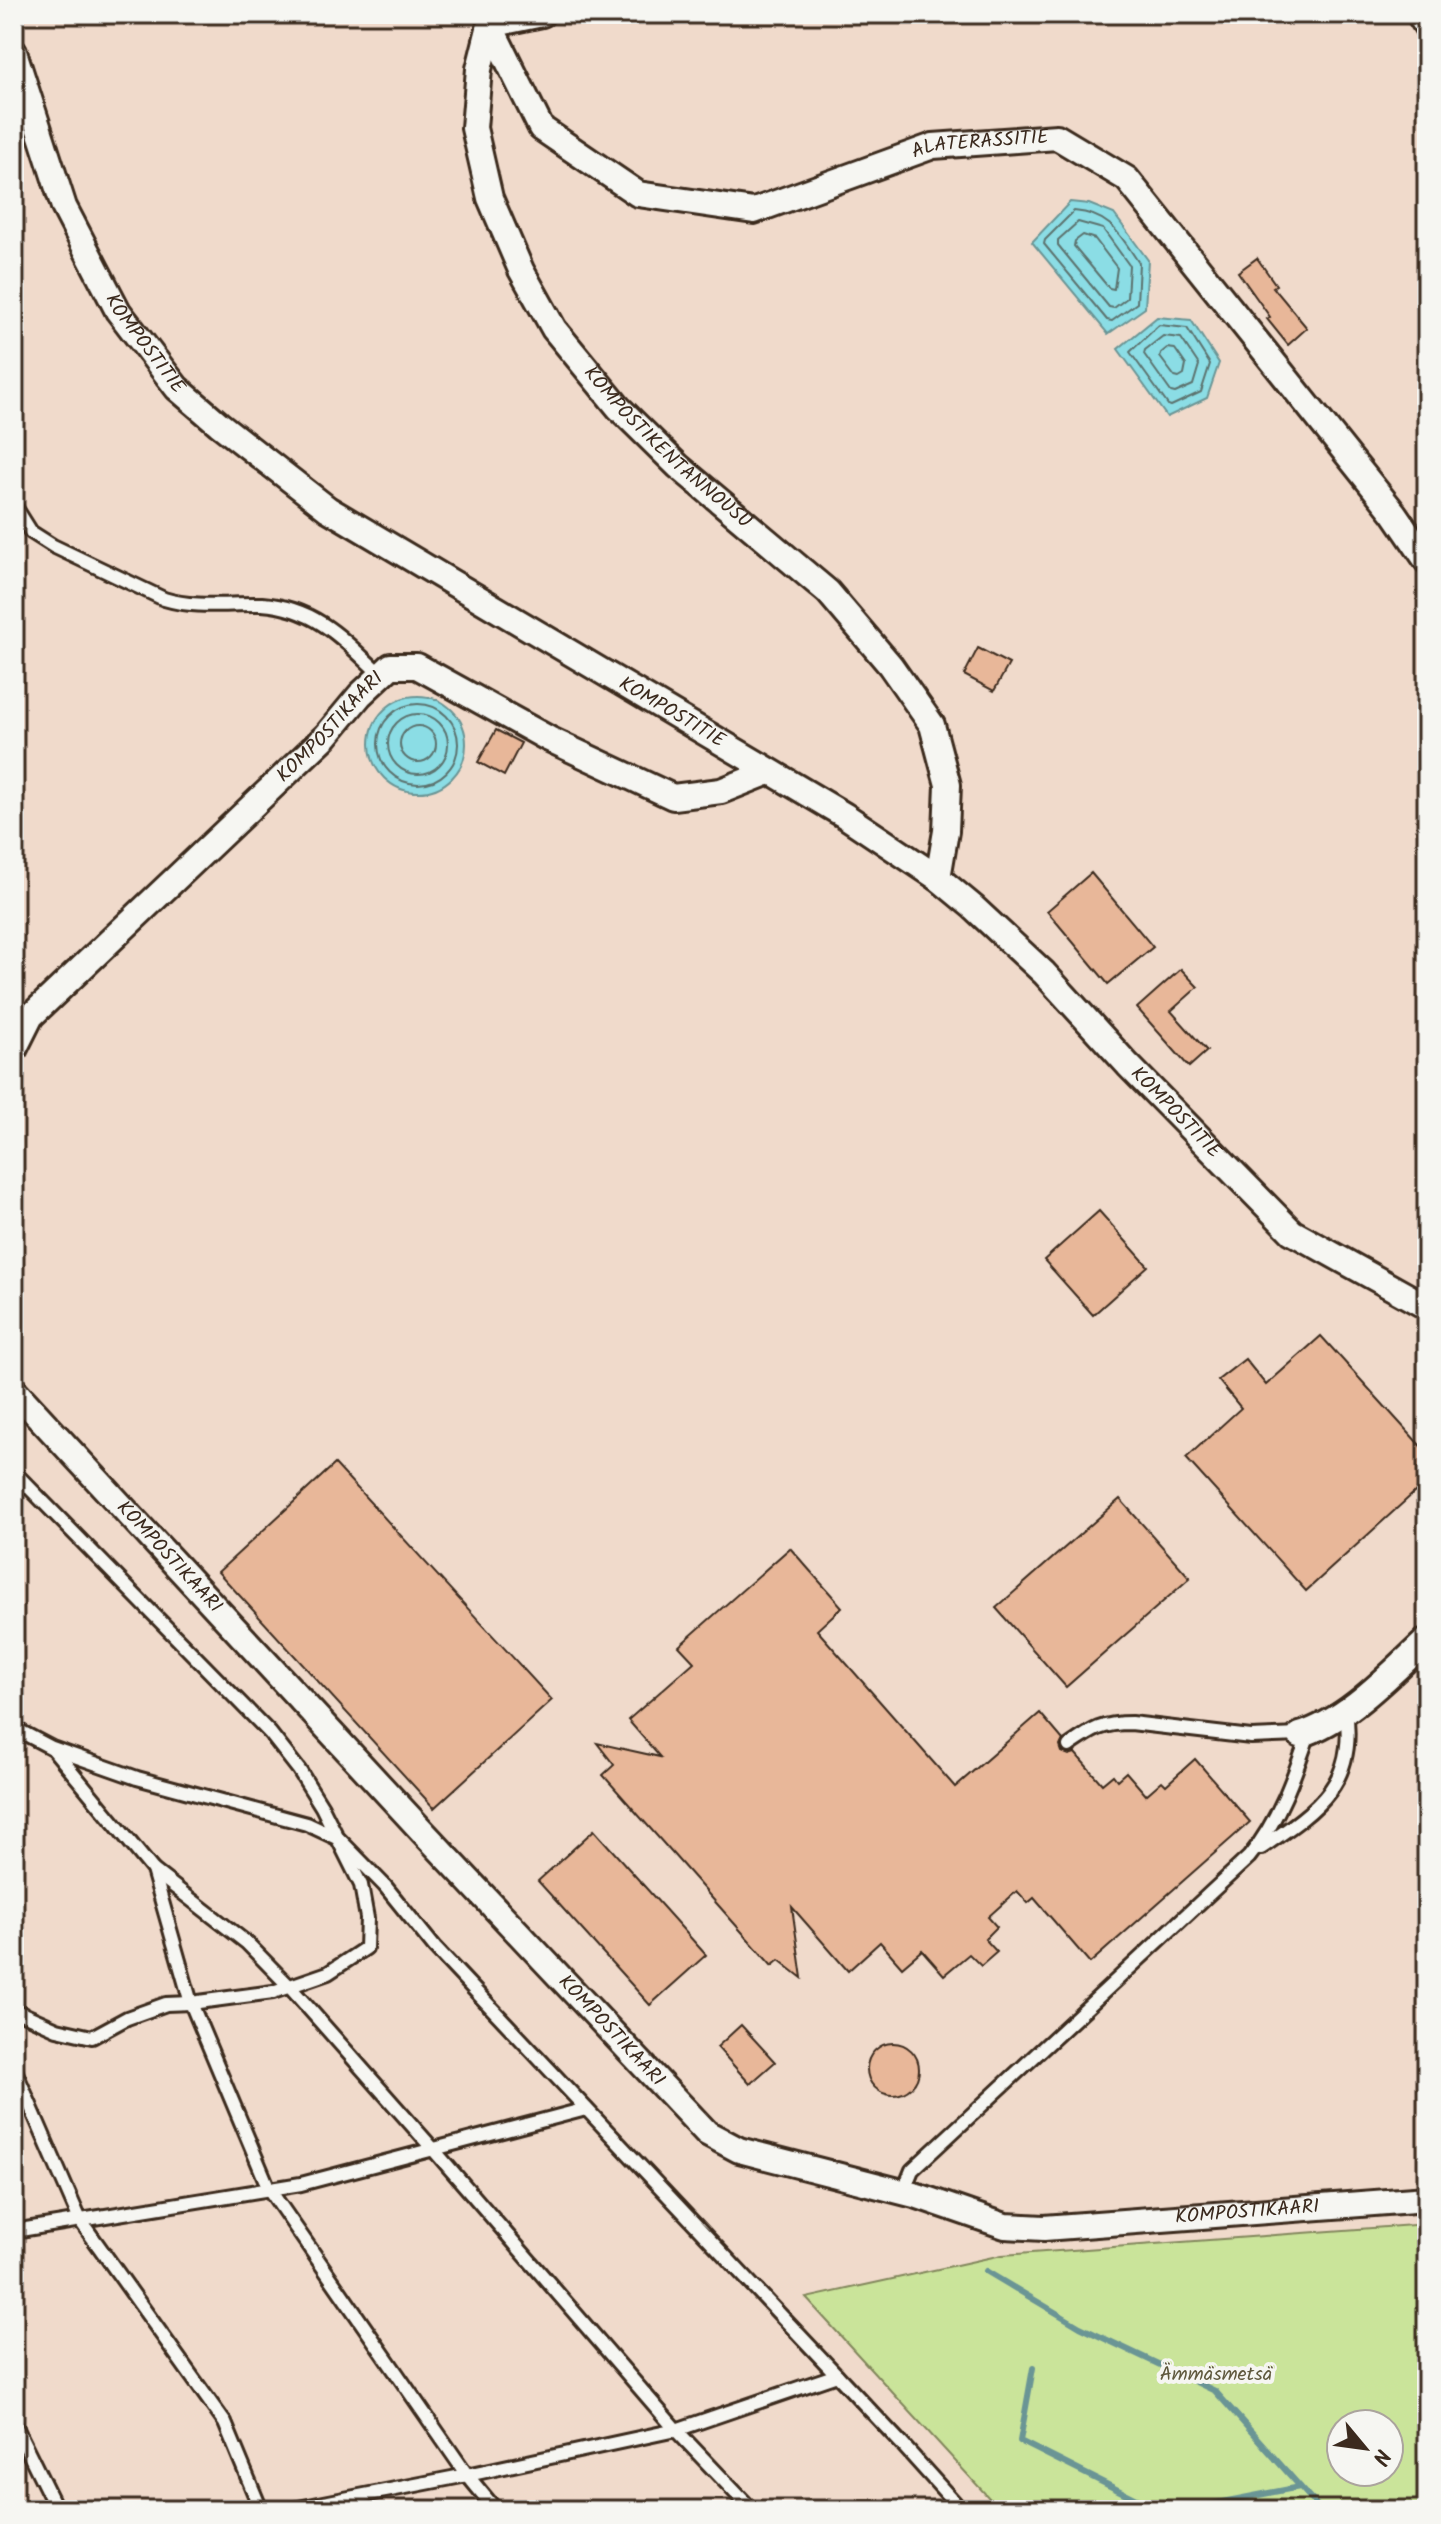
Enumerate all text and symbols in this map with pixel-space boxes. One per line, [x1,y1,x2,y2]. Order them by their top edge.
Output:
street label: ALATERASSITIE [907,122,1051,168]
street label: KOMPOSTITIE [96,288,193,402]
street label: KOMPOSTIKENTÄNNOUSU [575,359,758,537]
street label: KOMPOSTIKAARI [269,664,392,791]
street label: KOMPOSTITIE [612,669,732,758]
street label: KOMPOSTITIE [1122,1059,1229,1168]
street label: KOMPOSTIKAARI [108,1493,230,1621]
street label: KOMPOSTIKAARI [550,1968,672,2095]
street label: KOMPOSTIKAARI [1174,2191,1321,2234]
park label: Ämmäsmetsä [1160,2359,1274,2391]
north arrow [1325,2408,1405,2488]
text: N [1362,2442,1399,2471]

